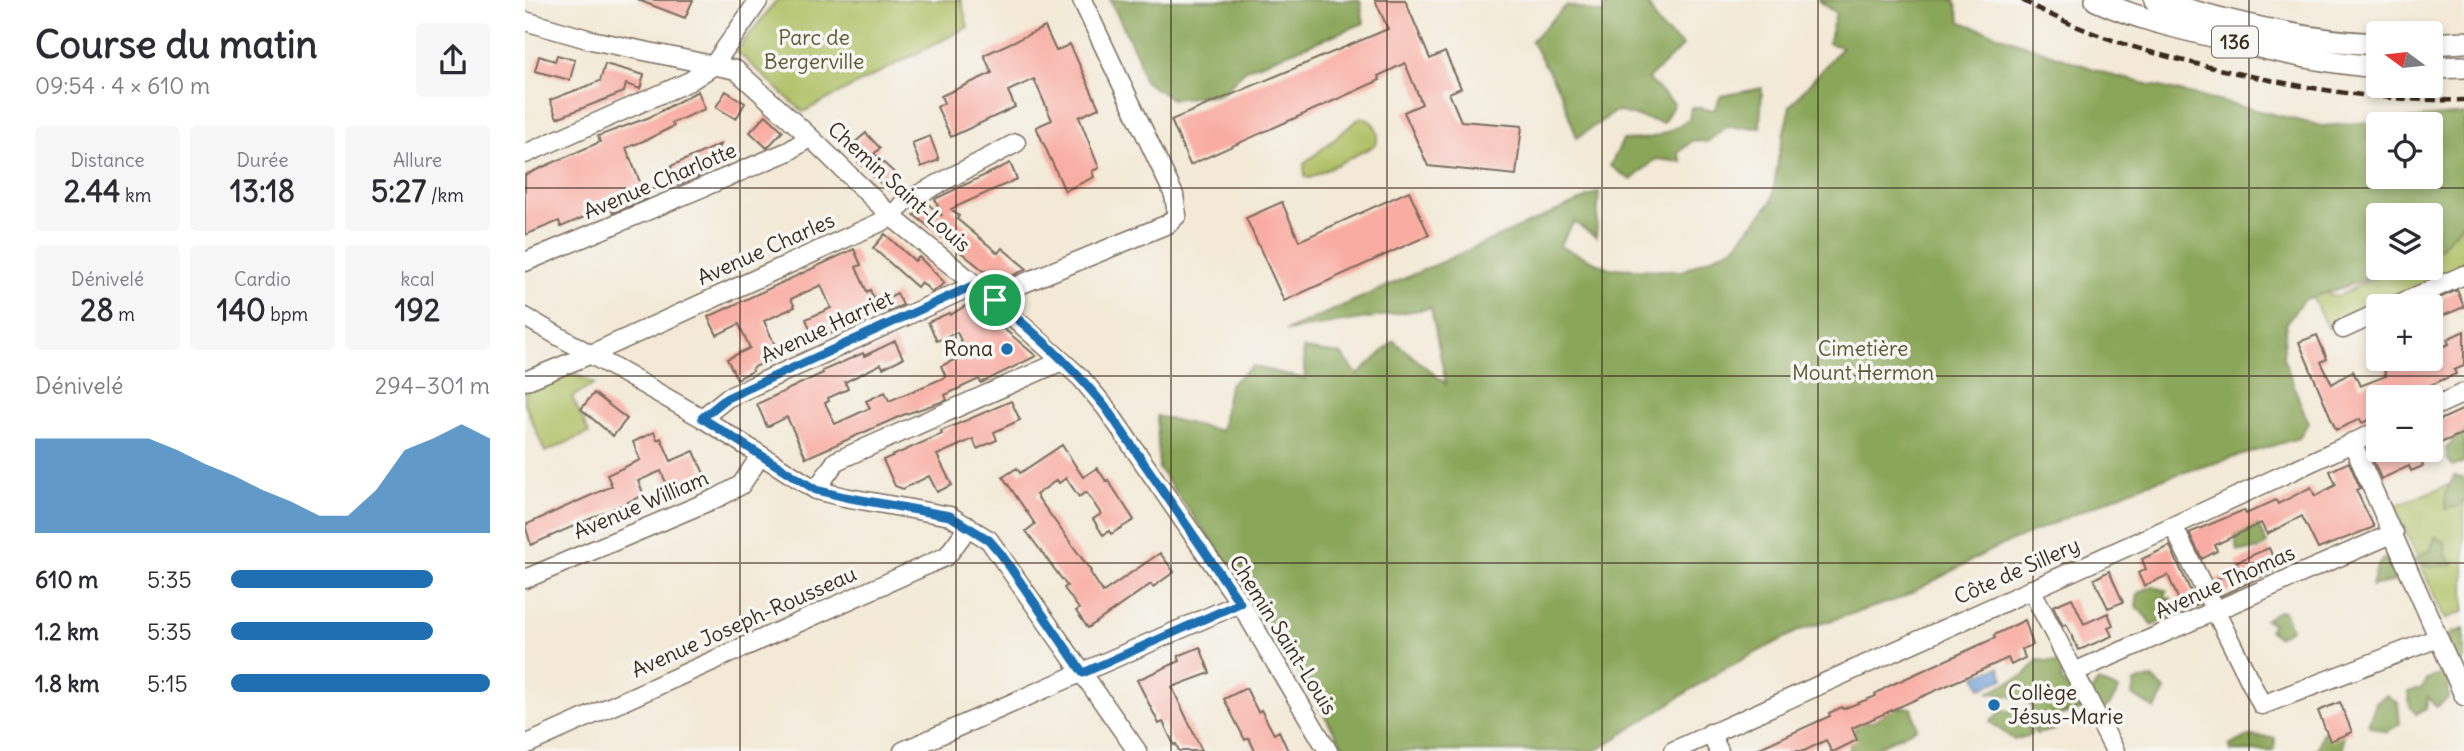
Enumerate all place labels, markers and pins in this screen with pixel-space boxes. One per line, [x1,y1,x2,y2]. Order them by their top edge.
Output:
pin [965,270,1025,330]
place label: Rona [944,335,993,362]
marker: Rona [999,341,1015,357]
place label: Collège Jésus-Marie [2008,679,2124,730]
marker: Collège Jésus-Marie [1986,697,2002,713]

